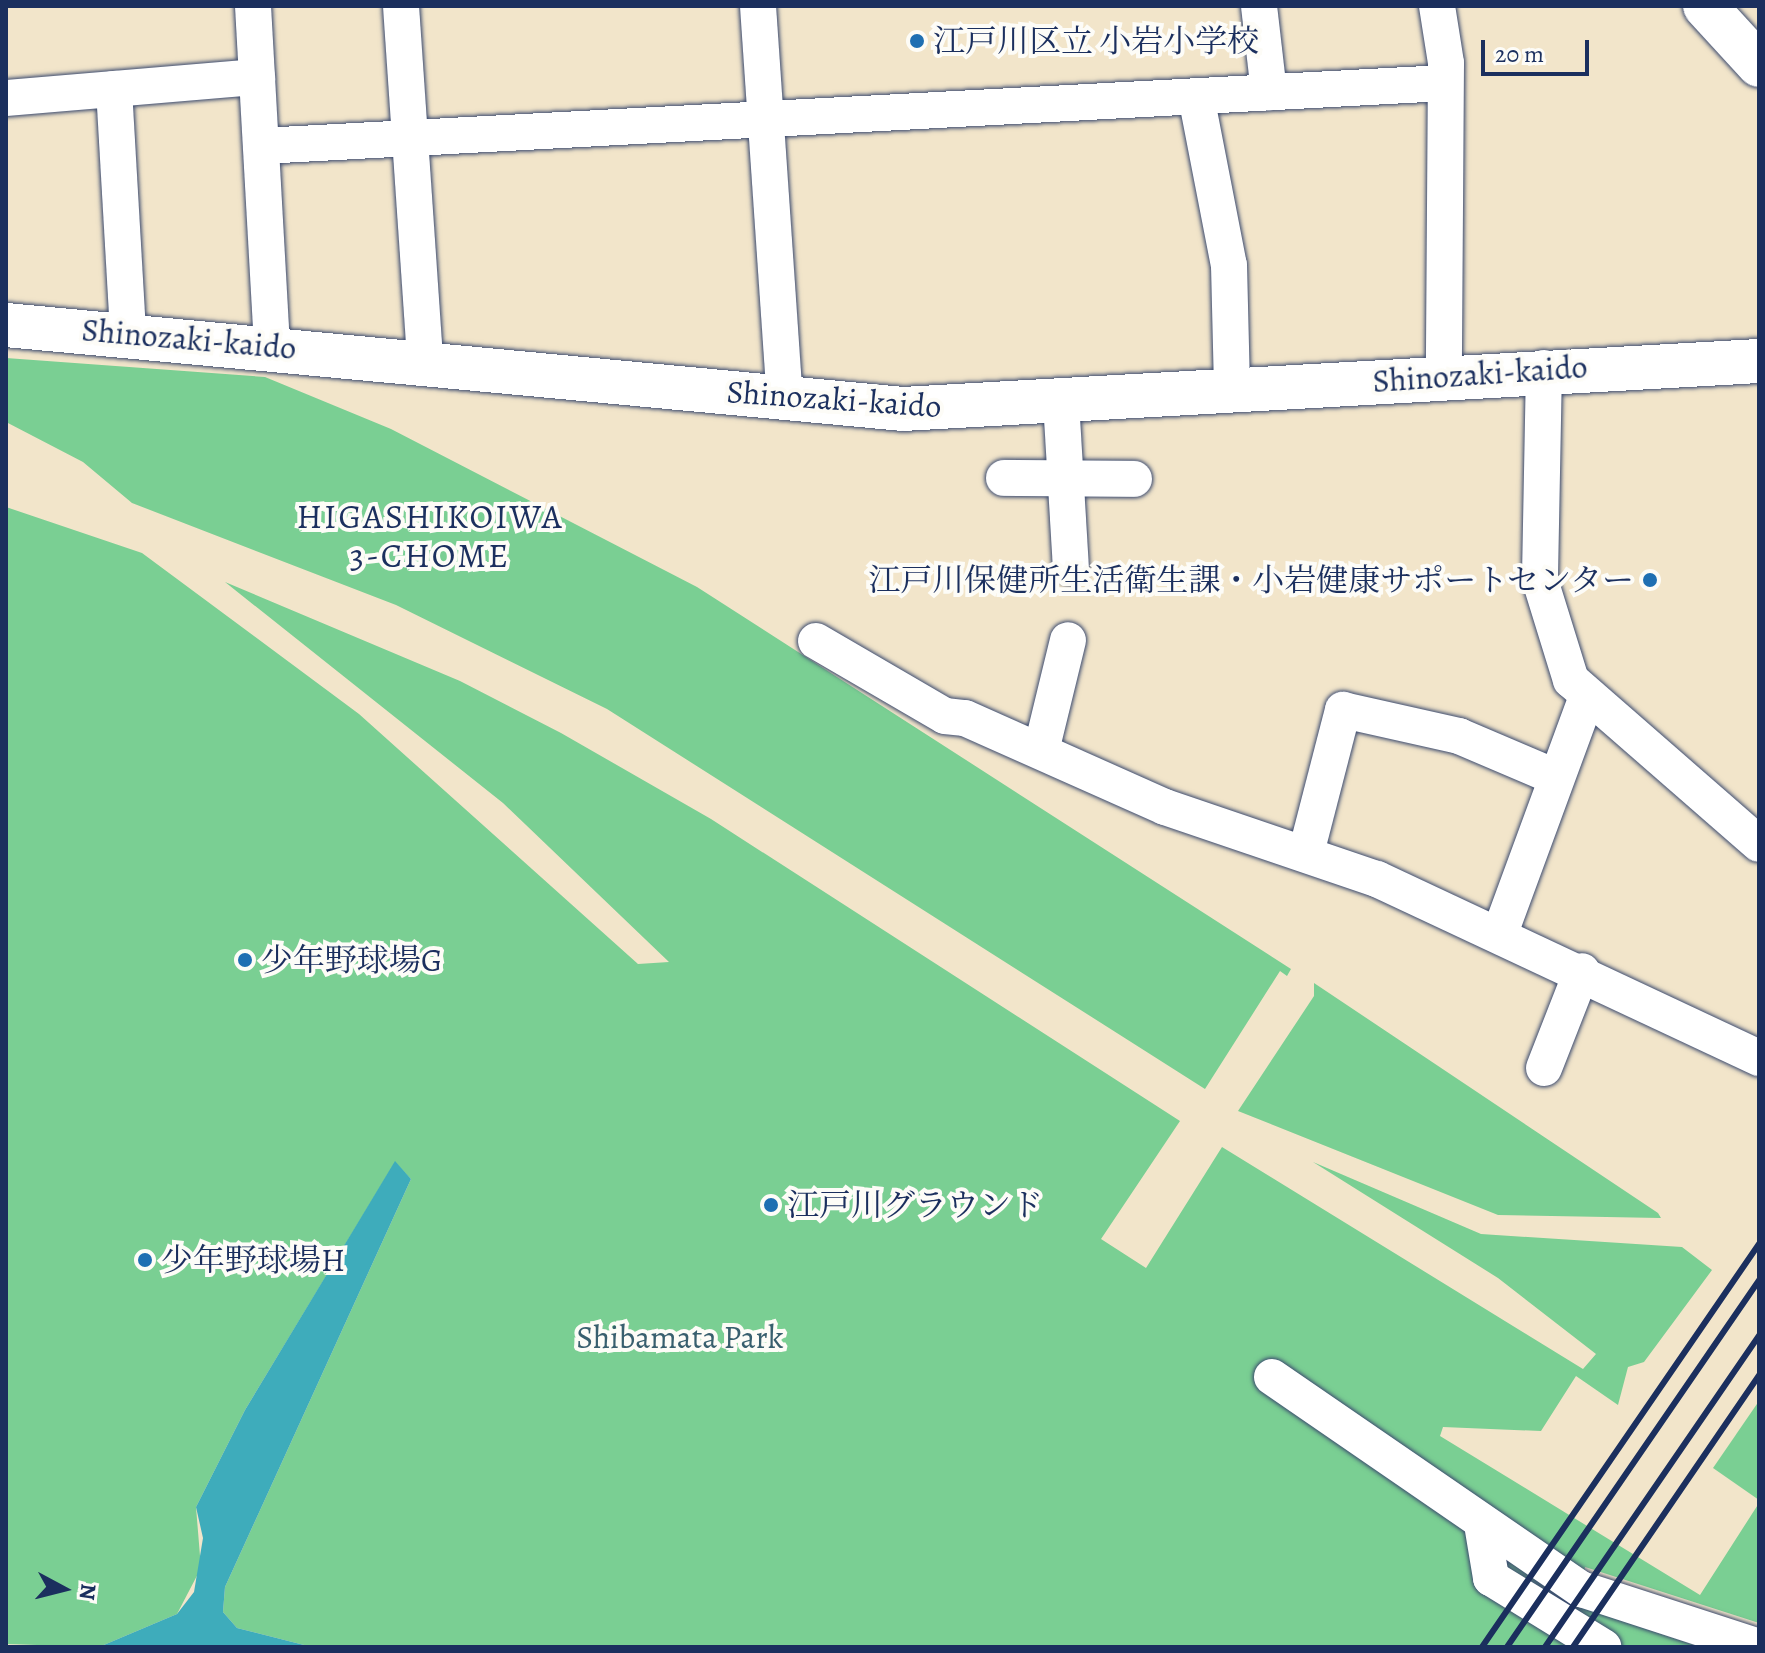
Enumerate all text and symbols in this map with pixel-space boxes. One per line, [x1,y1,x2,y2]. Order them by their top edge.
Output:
place label: 江戸川区立 小岩小学校 [933,22,1259,60]
scale bar [1485,24,1593,74]
marker: 江戸川区立 小岩小学校 [908,32,926,50]
text: 20 m [1495,38,1544,70]
street label: Shinozaki-kaido [80,310,298,368]
street label: Shinozaki-kaido [1371,347,1589,401]
street label: Shinozaki-kaido [725,372,943,426]
district label: HIGASHIKOIWA 3-CHOME [296,496,564,576]
place label: 江戸川保健所生活衛生課・小岩健康サポートセンター [866,561,1634,599]
marker: 江戸川保健所生活衛生課・小岩健康サポートセンター [1641,571,1659,589]
place label: 少年野球場G [261,941,442,979]
marker: 少年野球場G [236,951,254,969]
place label: 江戸川グラウンド [787,1186,1043,1224]
marker: 江戸川グラウンド [762,1196,780,1214]
place label: 少年野球場H [161,1241,345,1279]
marker: 少年野球場H [136,1251,154,1269]
park label: Shibamata Park [576,1318,784,1356]
north arrow [24,1549,104,1629]
text: N [72,1582,104,1602]

